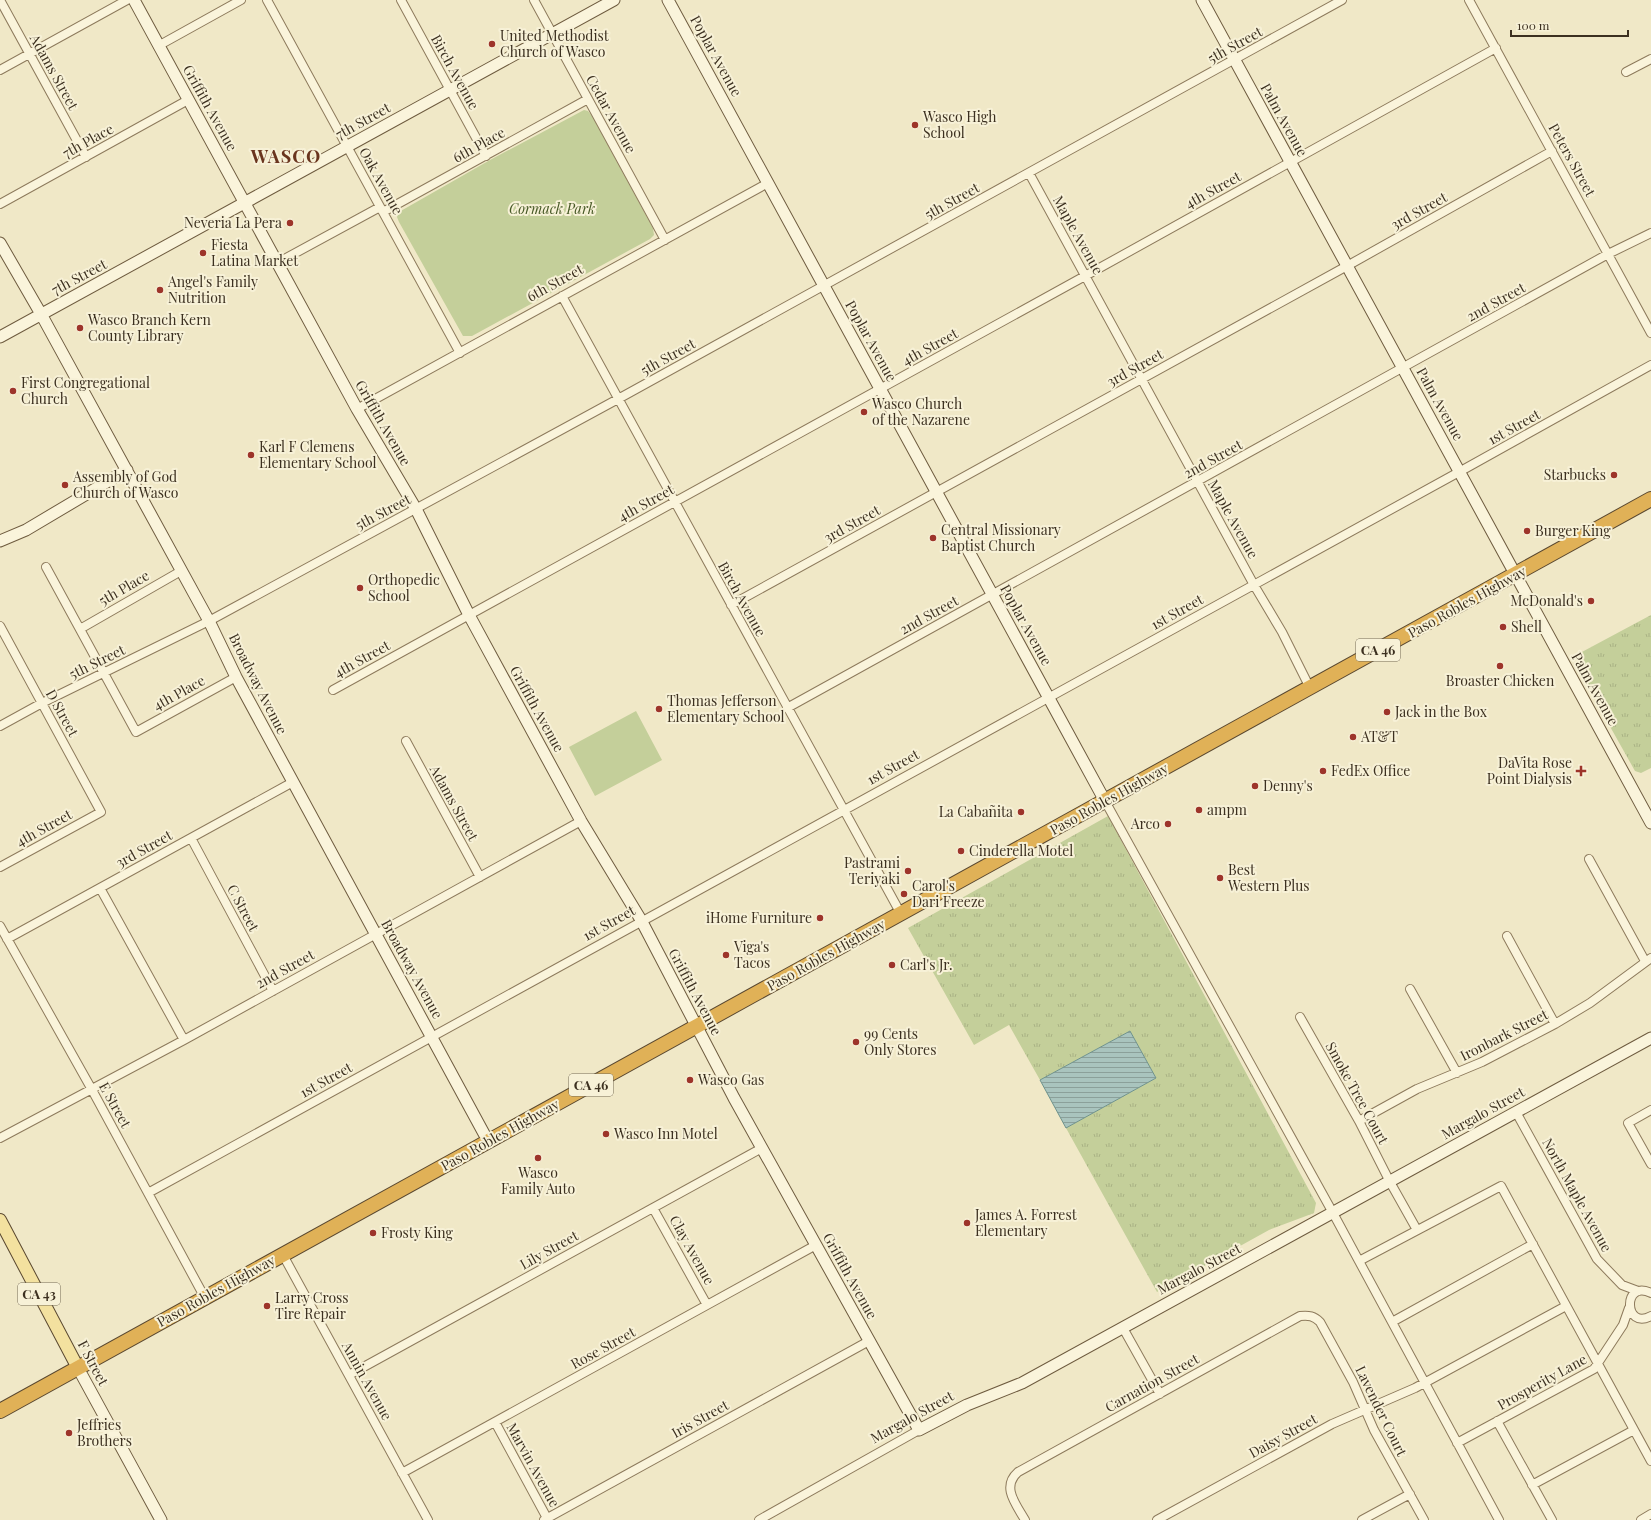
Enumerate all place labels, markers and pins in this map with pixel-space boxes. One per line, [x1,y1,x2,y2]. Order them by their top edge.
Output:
place label: United Methodist Church of Wasco [500,26,610,61]
marker: United Methodist Church of Wasco [487,39,497,49]
place label: Wasco High School [922,107,997,142]
marker: Wasco High School [910,120,920,130]
place label: Neveria La Pera [184,213,282,232]
marker: Neveria La Pera [285,218,295,228]
place label: Fiesta Latina Market [211,235,299,270]
marker: Fiesta Latina Market [198,248,208,258]
place label: Angel's Family Nutrition [167,272,258,307]
marker: Angel's Family Nutrition [155,285,165,295]
place label: Wasco Branch Kern County Library [87,310,211,345]
marker: Wasco Branch Kern County Library [75,323,85,333]
place label: First Congregational Church [21,373,150,408]
marker: First Congregational Church [8,386,18,396]
place label: Wasco Church of the Nazarene [871,394,970,429]
marker: Wasco Church of the Nazarene [859,407,869,417]
place label: Karl F Clemens Elementary School [259,437,377,472]
marker: Karl F Clemens Elementary School [246,450,256,460]
place label: Starbucks [1544,465,1606,484]
place label: Assembly of God Church of Wasco [72,467,179,502]
marker: Starbucks [1609,470,1619,480]
marker: Assembly of God Church of Wasco [60,480,70,490]
place label: Central Missionary Baptist Church [941,520,1061,555]
place label: Burger King [1535,521,1611,540]
marker: Burger King [1522,526,1532,536]
marker: Central Missionary Baptist Church [928,533,938,543]
place label: Orthopedic School [368,570,440,605]
marker: Orthopedic School [355,583,365,593]
place label: McDonald's [1510,591,1583,610]
marker: McDonald's [1586,596,1596,606]
place label: Shell [1511,617,1542,636]
marker: Shell [1498,622,1508,632]
marker: Broaster Chicken [1495,661,1505,671]
place label: Broaster Chicken [1446,671,1555,690]
place label: Thomas Jefferson Elementary School [667,691,785,726]
place label: Jack in the Box [1394,702,1488,721]
marker: Thomas Jefferson Elementary School [654,704,664,714]
marker: Jack in the Box [1382,707,1392,717]
place label: AT&T [1360,727,1398,746]
marker: AT&T [1348,732,1358,742]
place label: DaVita Rose Point Dialysis [1487,753,1572,788]
place label: FedEx Office [1331,761,1410,780]
marker: DaVita Rose Point Dialysis [1575,765,1587,777]
marker: FedEx Office [1318,766,1328,776]
place label: Denny's [1263,776,1313,795]
marker: Denny's [1250,781,1260,791]
place label: ampm [1207,800,1248,819]
place label: La Cabañita [939,802,1013,821]
marker: ampm [1194,805,1204,815]
marker: La Cabañita [1016,807,1026,817]
place label: Arco [1130,814,1160,833]
marker: Arco [1163,819,1173,829]
place label: Cinderella Motel [969,841,1073,860]
marker: Cinderella Motel [956,846,966,856]
place label: Pastrami Teriyaki [844,853,900,888]
place label: Best Western Plus [1227,860,1310,895]
marker: Pastrami Teriyaki [903,866,913,876]
marker: Best Western Plus [1215,873,1225,883]
place label: Carol's Dari Freeze [912,876,985,911]
marker: Carol's Dari Freeze [899,889,909,899]
place label: iHome Furniture [706,908,812,927]
marker: iHome Furniture [815,913,825,923]
place label: Viga's Tacos [733,937,770,972]
marker: Viga's Tacos [721,950,731,960]
place label: Carl's Jr. [900,955,953,974]
marker: Carl's Jr. [887,960,897,970]
place label: 99 Cents Only Stores [864,1024,936,1059]
marker: 99 Cents Only Stores [851,1037,861,1047]
place label: Wasco Gas [697,1070,764,1089]
marker: Wasco Gas [685,1075,695,1085]
place label: Wasco Inn Motel [613,1124,718,1143]
marker: Wasco Inn Motel [601,1129,611,1139]
marker: Wasco Family Auto [533,1153,543,1163]
place label: Wasco Family Auto [501,1163,575,1198]
place label: James A. Forrest Elementary [974,1205,1078,1240]
marker: James A. Forrest Elementary [962,1218,972,1228]
place label: Frosty King [381,1223,453,1242]
marker: Frosty King [368,1228,378,1238]
place label: Larry Cross Tire Repair [275,1288,349,1323]
marker: Larry Cross Tire Repair [262,1301,272,1311]
place label: Jeffries Brothers [76,1415,132,1450]
marker: Jeffries Brothers [64,1428,74,1438]

